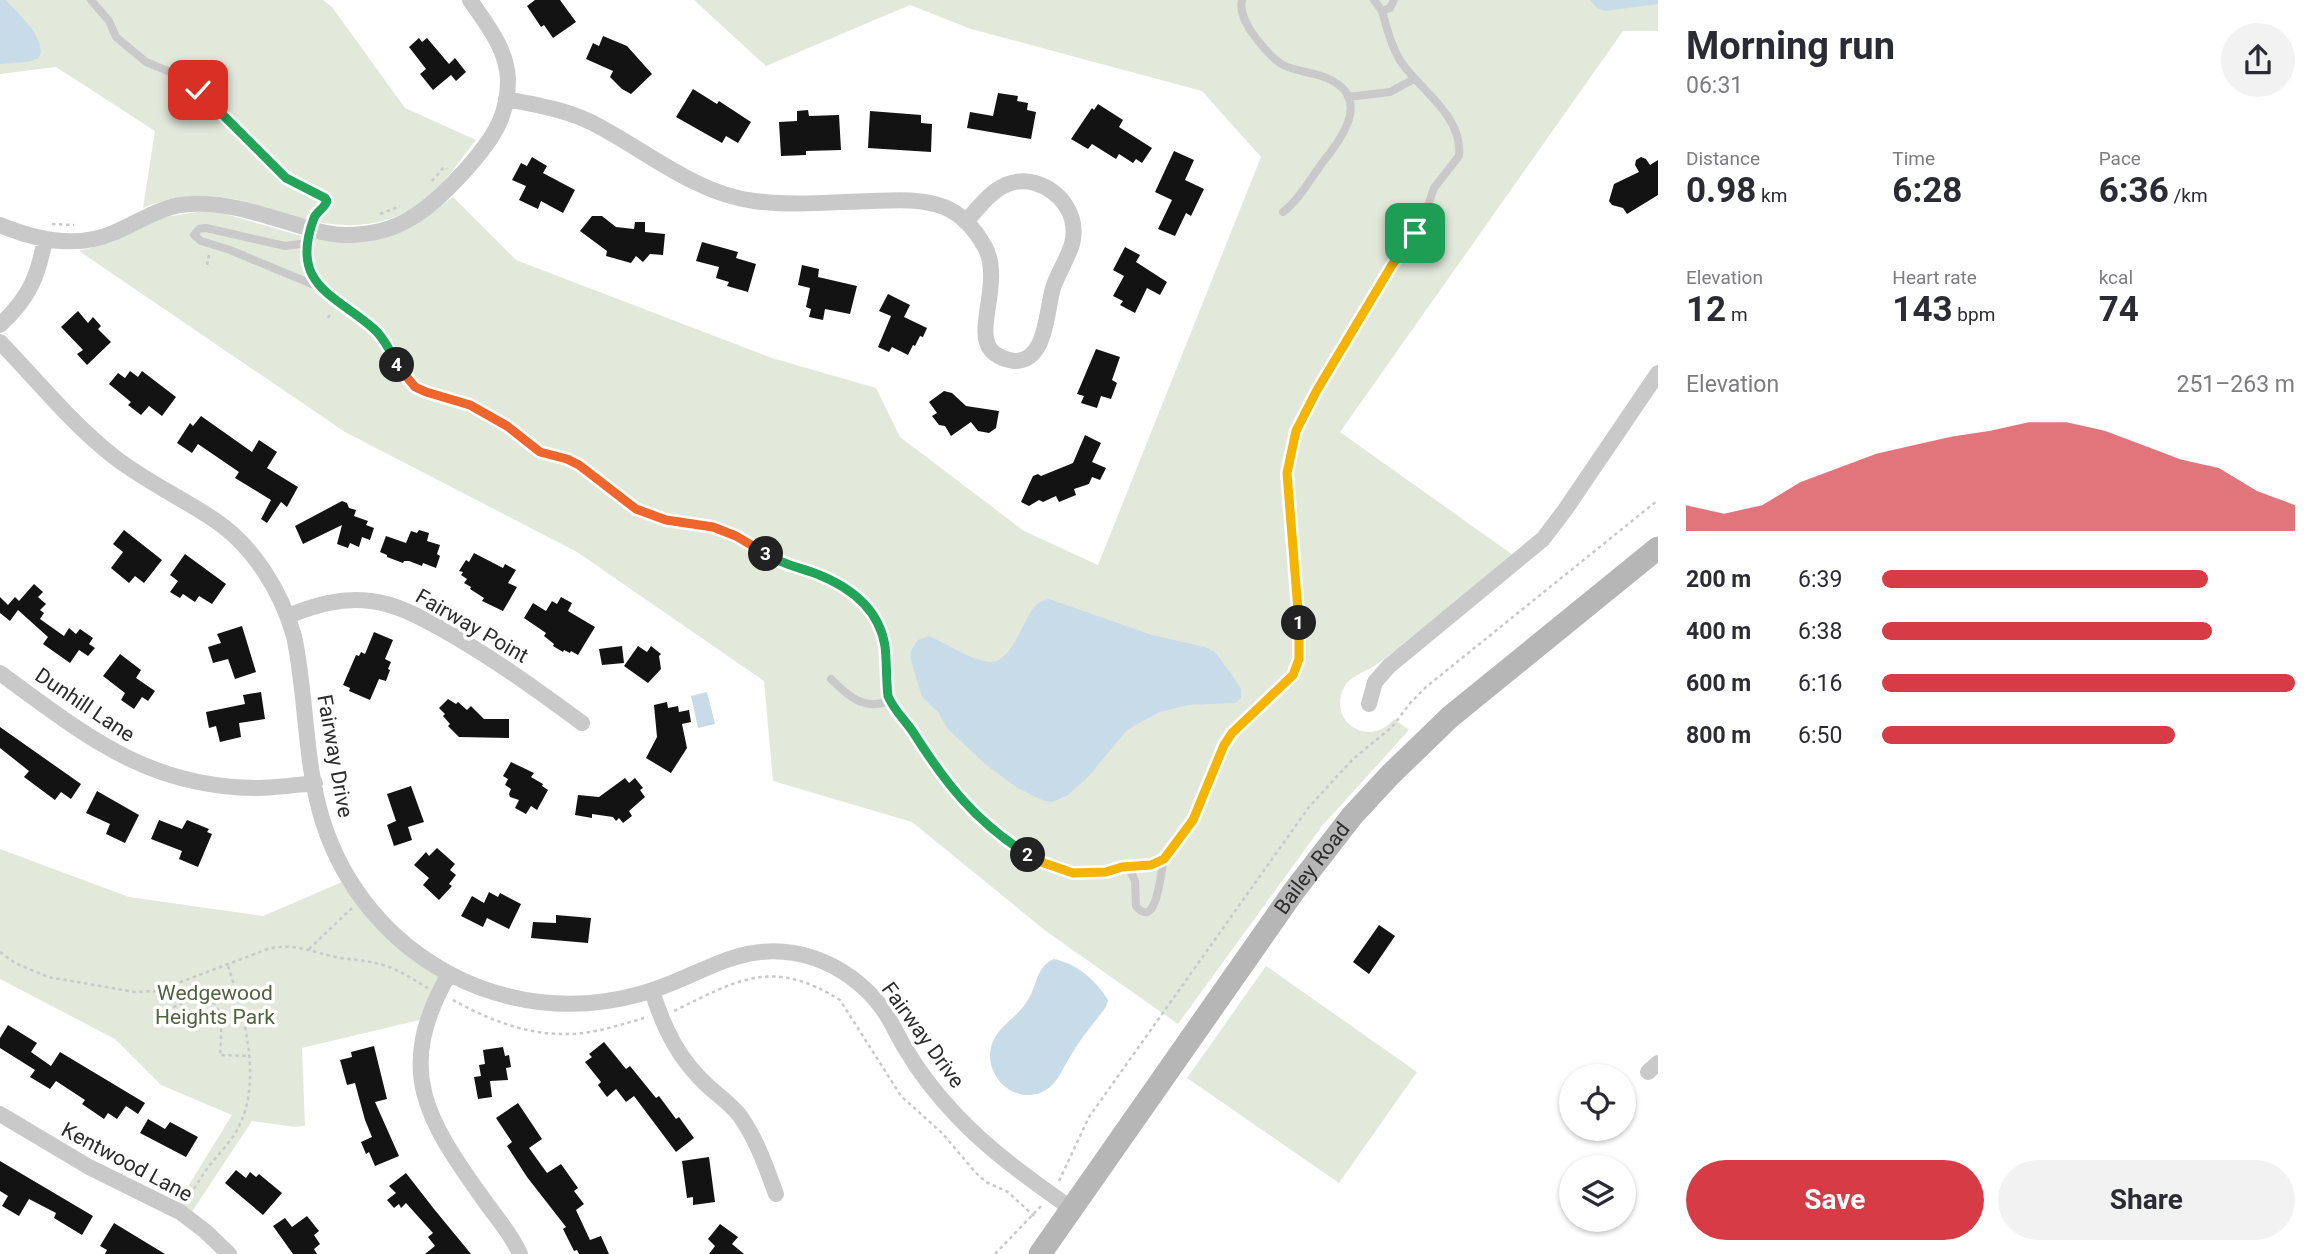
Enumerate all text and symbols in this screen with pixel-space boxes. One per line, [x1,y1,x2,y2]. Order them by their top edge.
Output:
button: share [2221,23,2295,97]
text: Morning run [1686,24,1895,68]
pin [168,60,228,120]
icon: check [179,71,217,109]
text: 06:31 [1686,72,1743,99]
text: Distance [1686,147,1760,170]
text: Time [1892,147,1935,170]
text: Pace [2099,147,2141,170]
text: 0.98 [1686,170,1756,211]
text: 6:28 [1892,170,1962,211]
text: 6:36 [2099,170,2169,211]
text: km [1756,184,1787,207]
text: /km [2169,184,2208,207]
pin [1385,203,1445,263]
icon: arrive [1396,214,1434,252]
text: Elevation [1686,266,1763,289]
text: Heart rate [1892,266,1977,289]
text: kcal [2099,266,2133,289]
text: 12 [1686,289,1726,330]
text: 143 [1892,289,1953,330]
text: 74 [2099,289,2139,330]
text: m [1726,303,1748,326]
text: bpm [1953,303,1995,326]
pin: 4 [380,348,414,382]
text: 4 [391,353,402,376]
text: Elevation [1686,371,1779,398]
text: 251–263 m [2176,371,2295,398]
pin: 3 [748,536,784,572]
text: 3 [760,542,771,565]
text: 200 m [1686,566,1751,593]
text: 6:39 [1798,566,1842,593]
street label: Fairway Point [411,584,533,668]
pin: 1 [1282,606,1316,640]
text: 1 [1293,611,1304,634]
text: 400 m [1686,618,1751,645]
text: 6:38 [1798,618,1842,645]
street label: Dunhill Lane [31,663,139,747]
text: 600 m [1686,670,1751,697]
text: 6:16 [1798,670,1842,697]
street label: Fairway Drive [312,693,358,819]
text: 800 m [1686,722,1751,749]
text: 6:50 [1798,722,1842,749]
street label: Bailey Road [1269,818,1355,919]
pin: 2 [1010,838,1046,872]
text: 2 [1022,843,1033,866]
street label: Fairway Drive [877,978,969,1092]
park label: Wedgewood Heights Park [155,981,275,1029]
map controls [1559,1064,1636,1232]
button: locate [1559,1064,1636,1141]
street label: Kentwood Lane [57,1117,197,1207]
button: layers [1559,1155,1636,1232]
button: Save [1686,1160,1984,1240]
button: Share [1998,1160,2295,1240]

